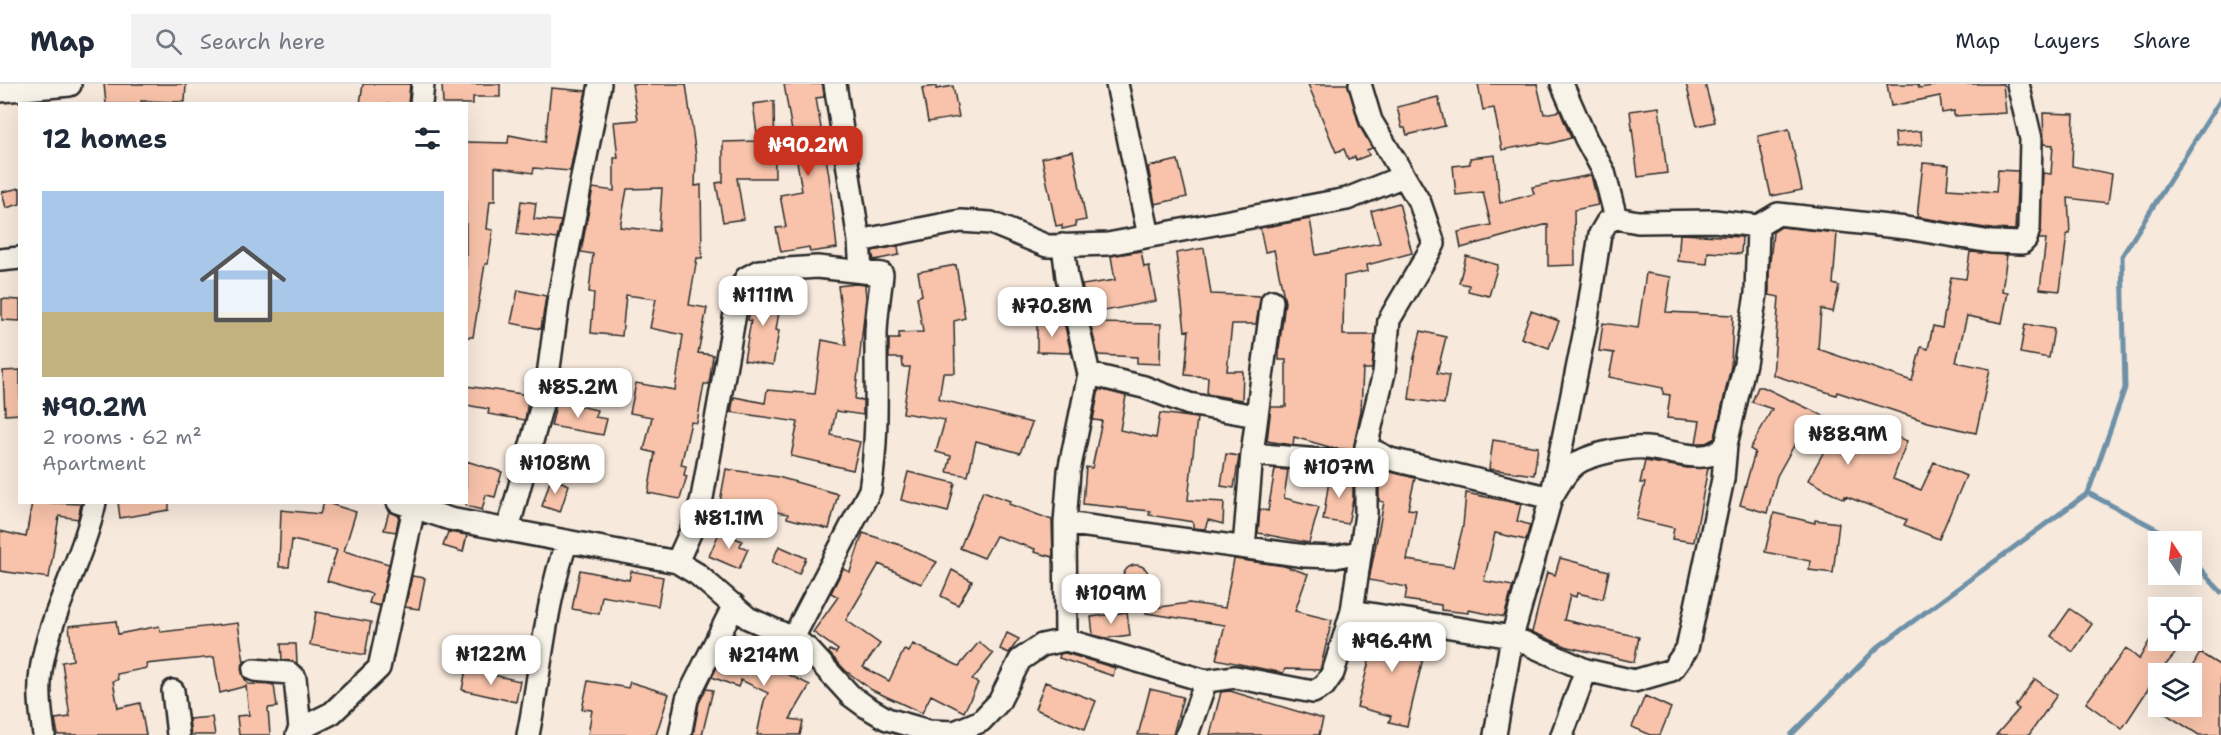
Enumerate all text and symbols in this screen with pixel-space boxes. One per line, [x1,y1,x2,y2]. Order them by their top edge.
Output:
search box [131,14,551,68]
text: Map [30,22,95,60]
icon: search [152,25,185,58]
text: Search here [200,27,325,56]
text: Map [1955,27,2000,55]
text: Layers [2033,27,2100,55]
text: Share [2133,27,2191,55]
text: 12 homes [42,121,167,156]
icon: filters [411,122,444,155]
pin: ₦90.2M [759,126,857,177]
text: ₦90.2M [768,132,848,158]
icon: home [189,230,297,338]
pin: ₦111M [721,276,805,327]
text: ₦111M [733,282,793,308]
pin: ₦70.8M [1003,287,1101,338]
text: ₦70.8M [1012,293,1092,319]
pin: ₦85.2M [529,368,627,419]
text: ₦85.2M [538,374,618,400]
text: ₦90.2M [42,389,147,424]
pin: ₦88.9M [1799,415,1897,466]
text: ₦88.9M [1808,421,1888,447]
text: 2 rooms · 62 m² [42,424,202,450]
pin: ₦108M [513,444,597,495]
pin: ₦107M [1297,448,1381,499]
text: Apartment [42,450,146,476]
text: ₦108M [520,450,590,476]
text: ₦107M [1304,454,1374,480]
pin: ₦81.1M [680,499,778,550]
text: ₦81.1M [694,505,764,531]
north arrow [2148,531,2202,585]
map controls [2148,531,2202,717]
pin: ₦109M [1069,574,1153,625]
text: ₦109M [1076,580,1146,606]
button: locate [2148,597,2202,651]
pin: ₦96.4M [1343,622,1441,673]
text: ₦96.4M [1352,628,1432,654]
pin: ₦122M [449,635,533,686]
pin: ₦214M [722,636,806,687]
text: ₦122M [456,641,526,667]
text: ₦214M [729,642,799,668]
button: layers [2148,663,2202,717]

